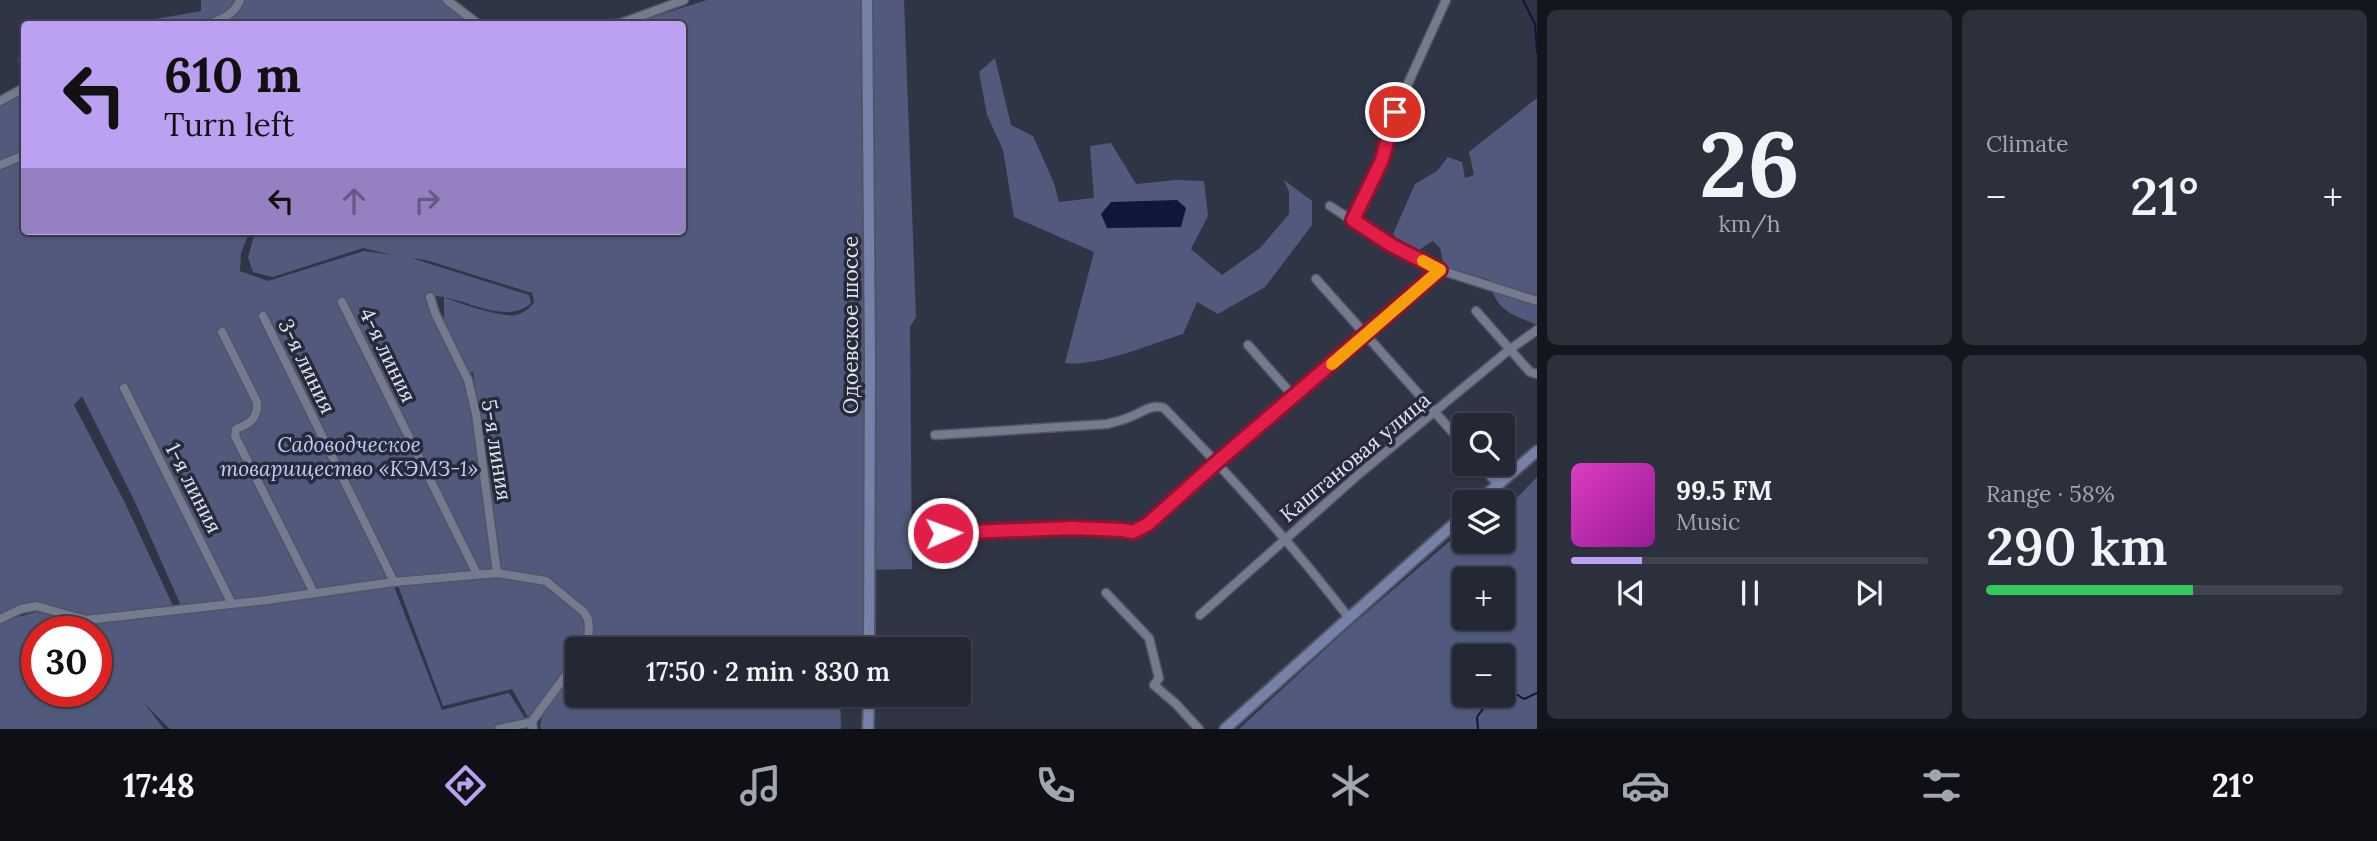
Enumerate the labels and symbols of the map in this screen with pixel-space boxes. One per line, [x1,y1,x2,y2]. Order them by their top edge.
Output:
pin [1365,82,1425,142]
street label: Одоевское шоссе [837,236,864,414]
street label: 4-я линия [354,303,422,407]
street label: 3-я линия [272,314,342,418]
street label: Каштановая улица [1274,386,1436,528]
street label: 5-я линия [476,398,518,502]
park label: Садоводческое товарищество «КЭМЗ-1» [220,431,478,482]
street label: 1-я линия [160,438,228,538]
position arrow [906,496,980,570]
speed limit sign: 30 [21,616,112,707]

